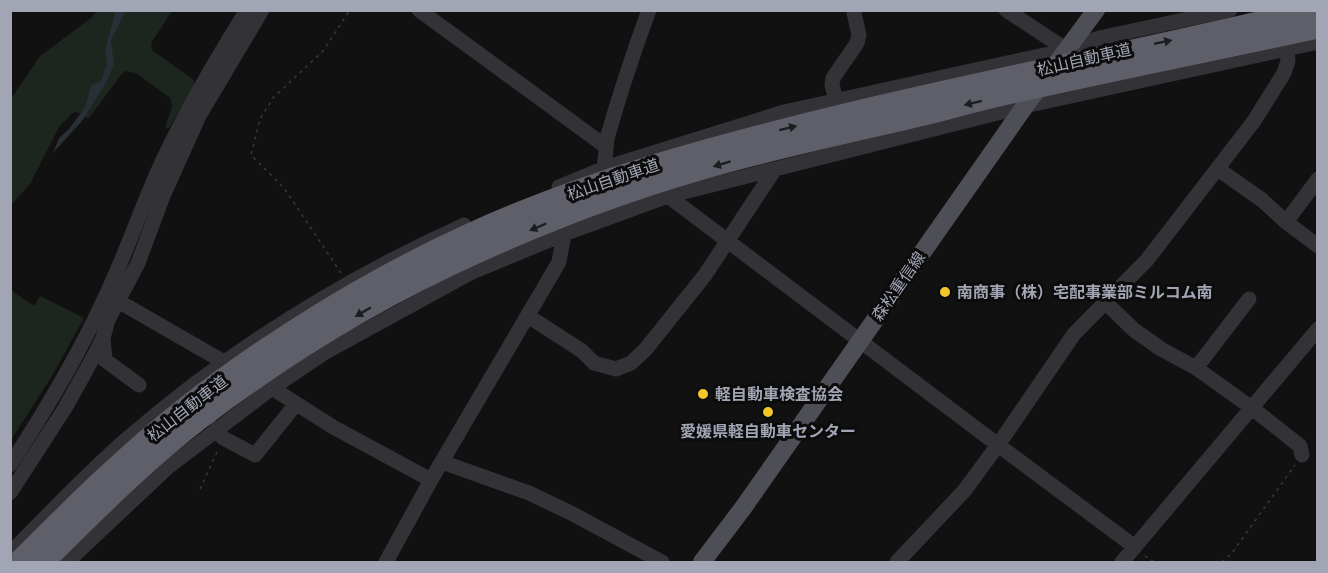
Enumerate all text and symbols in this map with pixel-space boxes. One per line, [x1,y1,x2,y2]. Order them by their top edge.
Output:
one-way arrow [1153,37,1172,46]
street label: 松山自動車道 [1035,38,1133,80]
one-way arrow [964,98,982,108]
one-way arrow [779,122,798,132]
street label: 松山自動車道 [564,154,662,204]
one-way arrow [713,160,731,169]
one-way arrow [528,222,546,232]
street label: 森松重信線 [867,247,929,325]
place label: 南商事（株）宅配事業部ミルコム南 [957,282,1213,302]
marker: 南商事（株）宅配事業部ミルコム南 [938,285,952,299]
one-way arrow [355,307,371,318]
street label: 松山自動車道 [143,371,231,445]
place label: 軽自動車検査協会 [715,384,843,404]
marker: 軽自動車検査協会 [696,387,710,401]
marker: 愛媛県軽自動車センター [761,405,775,419]
place label: 愛媛県軽自動車センター [680,421,856,441]

